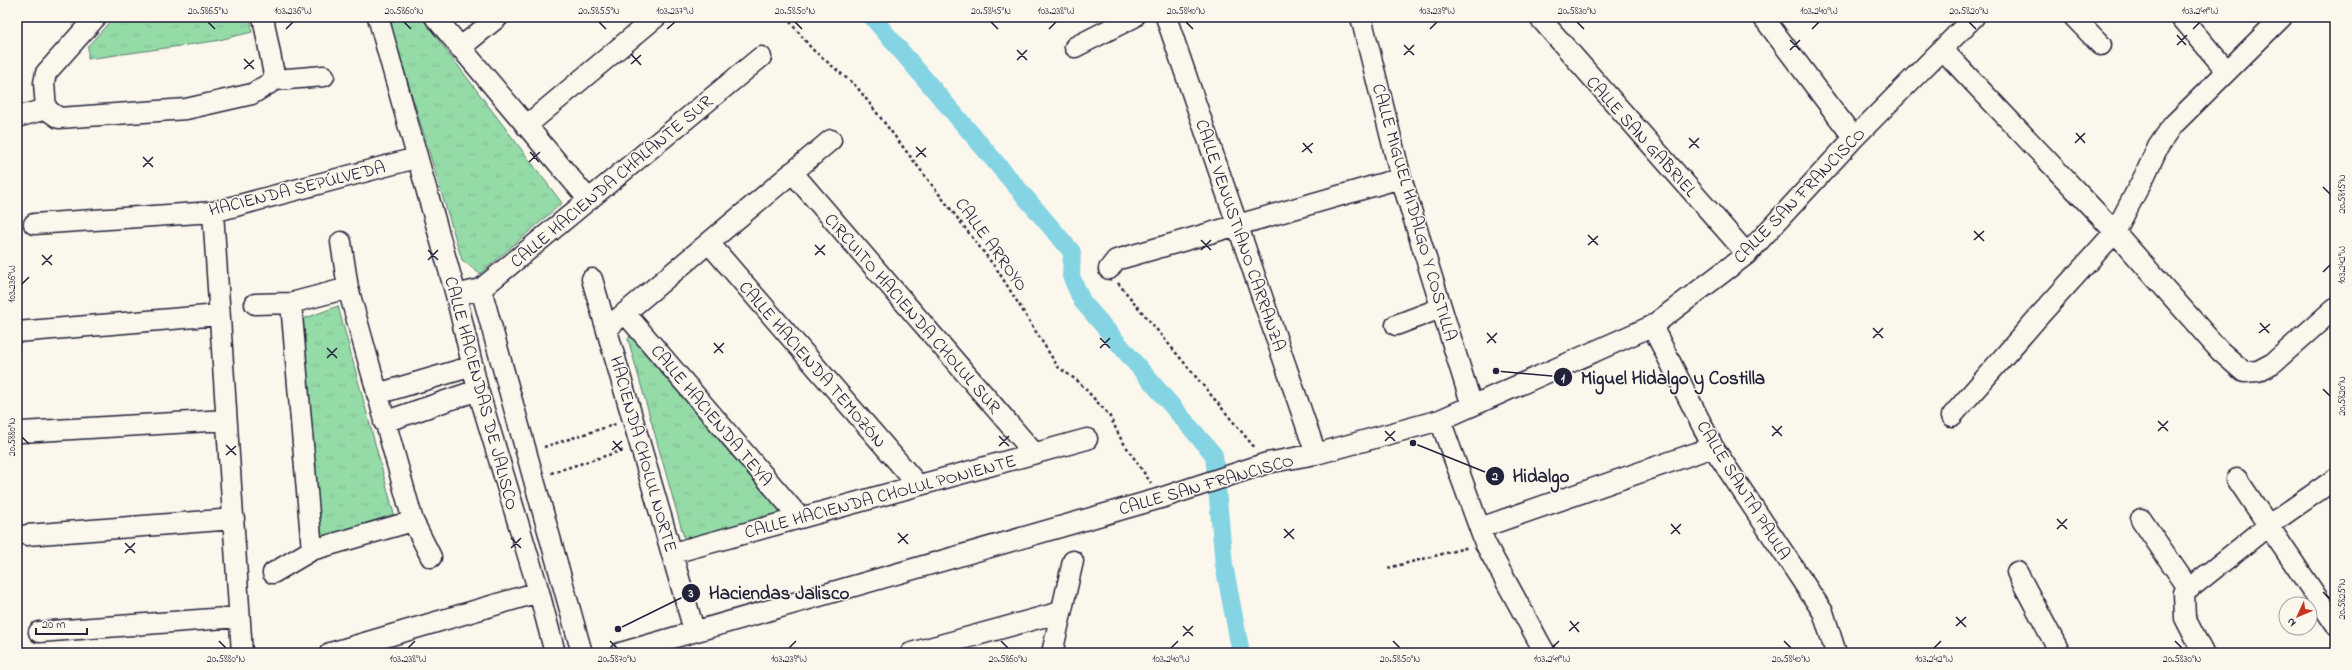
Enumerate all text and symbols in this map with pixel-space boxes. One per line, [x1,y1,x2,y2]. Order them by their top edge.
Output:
text: 20.5865°N [188,4,228,19]
text: 103.236°W [274,4,312,19]
text: 20.5860°N [385,4,424,19]
text: 20.5855°N [578,4,620,19]
text: 103.237°W [656,4,694,19]
text: 20.5850°N [775,4,815,19]
text: 20.5845°N [971,4,1011,19]
text: 103.238°W [1038,4,1075,19]
text: 20.5840°N [1167,4,1206,19]
text: 103.239°W [1419,4,1455,19]
text: 20.5830°N [1558,4,1597,19]
text: 103.240°W [1800,4,1838,19]
text: 20.5820°N [1949,4,1989,19]
text: 103.241°W [2182,4,2218,19]
street label: CALLE SAN GABRIEL [1579,71,1702,204]
street label: CALLE MIGUEL HIDALGO Y COSTILLA [1364,81,1462,344]
street label: CALLE HACIENDA CHALANTE SUR [505,90,719,275]
street label: CALLE VENUSTIANO CARRANZA [1187,116,1291,355]
street label: CALLE SAN FRANCISCO [1728,122,1873,270]
street label: HACIENDA SEPÚLVEDA [207,155,388,224]
text: 20.5815°N [2335,174,2350,214]
street label: CALLE ARROYO [947,193,1033,297]
street label: CIRCUITO HACIENDA CHOLUL SUR [817,208,1006,420]
text: 103.242°W [2335,246,2350,284]
text: 103.236°W [5,265,20,303]
street label: CALLE HACIENDAS DE JALISCO [436,274,524,513]
street label: CALLE HACIENDA TEMOZÓN [732,276,891,455]
street label: CALLE HACIENDA TEYA [643,340,778,493]
street label: HACIENDA CHOLUL NORTE [602,353,683,556]
callout: Miguel Hidalgo y Costilla [1553,362,1773,393]
text: Miguel Hidalgo y Costilla [1581,366,1765,395]
text: 1 [1561,370,1565,388]
text: 20.5820°N [2335,376,2350,416]
street label: CALLE SANTA PAULA [1689,416,1796,566]
text: 20.5880°N [5,418,20,456]
street label: CALLE HACIENDA CHOLUL PONIENTE [742,449,1019,547]
street label: CALLE SAN FRANCISCO [1116,449,1297,523]
callout: Hidalgo [1485,460,1578,491]
text: Hidalgo [1512,464,1570,493]
text: 2 [1491,468,1498,486]
callout: Haciendas Jalisco [681,577,857,608]
text: 20.5825°N [2335,578,2350,619]
text: Haciendas Jalisco [709,581,849,608]
text: 3 [688,585,694,603]
north arrow [2278,596,2318,636]
scale bar [36,610,87,636]
text: N [2283,614,2300,630]
text: 20 m [42,616,65,634]
text: 20.5880°N [207,652,245,667]
text: 103.238°W [390,652,427,667]
text: 20.5870°N [598,652,637,667]
text: 103.239°W [771,652,807,667]
text: 20.5860°N [989,652,1028,667]
text: 103.240°W [1152,652,1190,667]
text: 20.5850°N [1380,652,1420,667]
text: 103.241°W [1534,652,1570,667]
text: 20.5840°N [1772,652,1811,667]
text: 103.242°W [1915,652,1953,667]
text: 20.5830°N [2163,652,2202,667]

